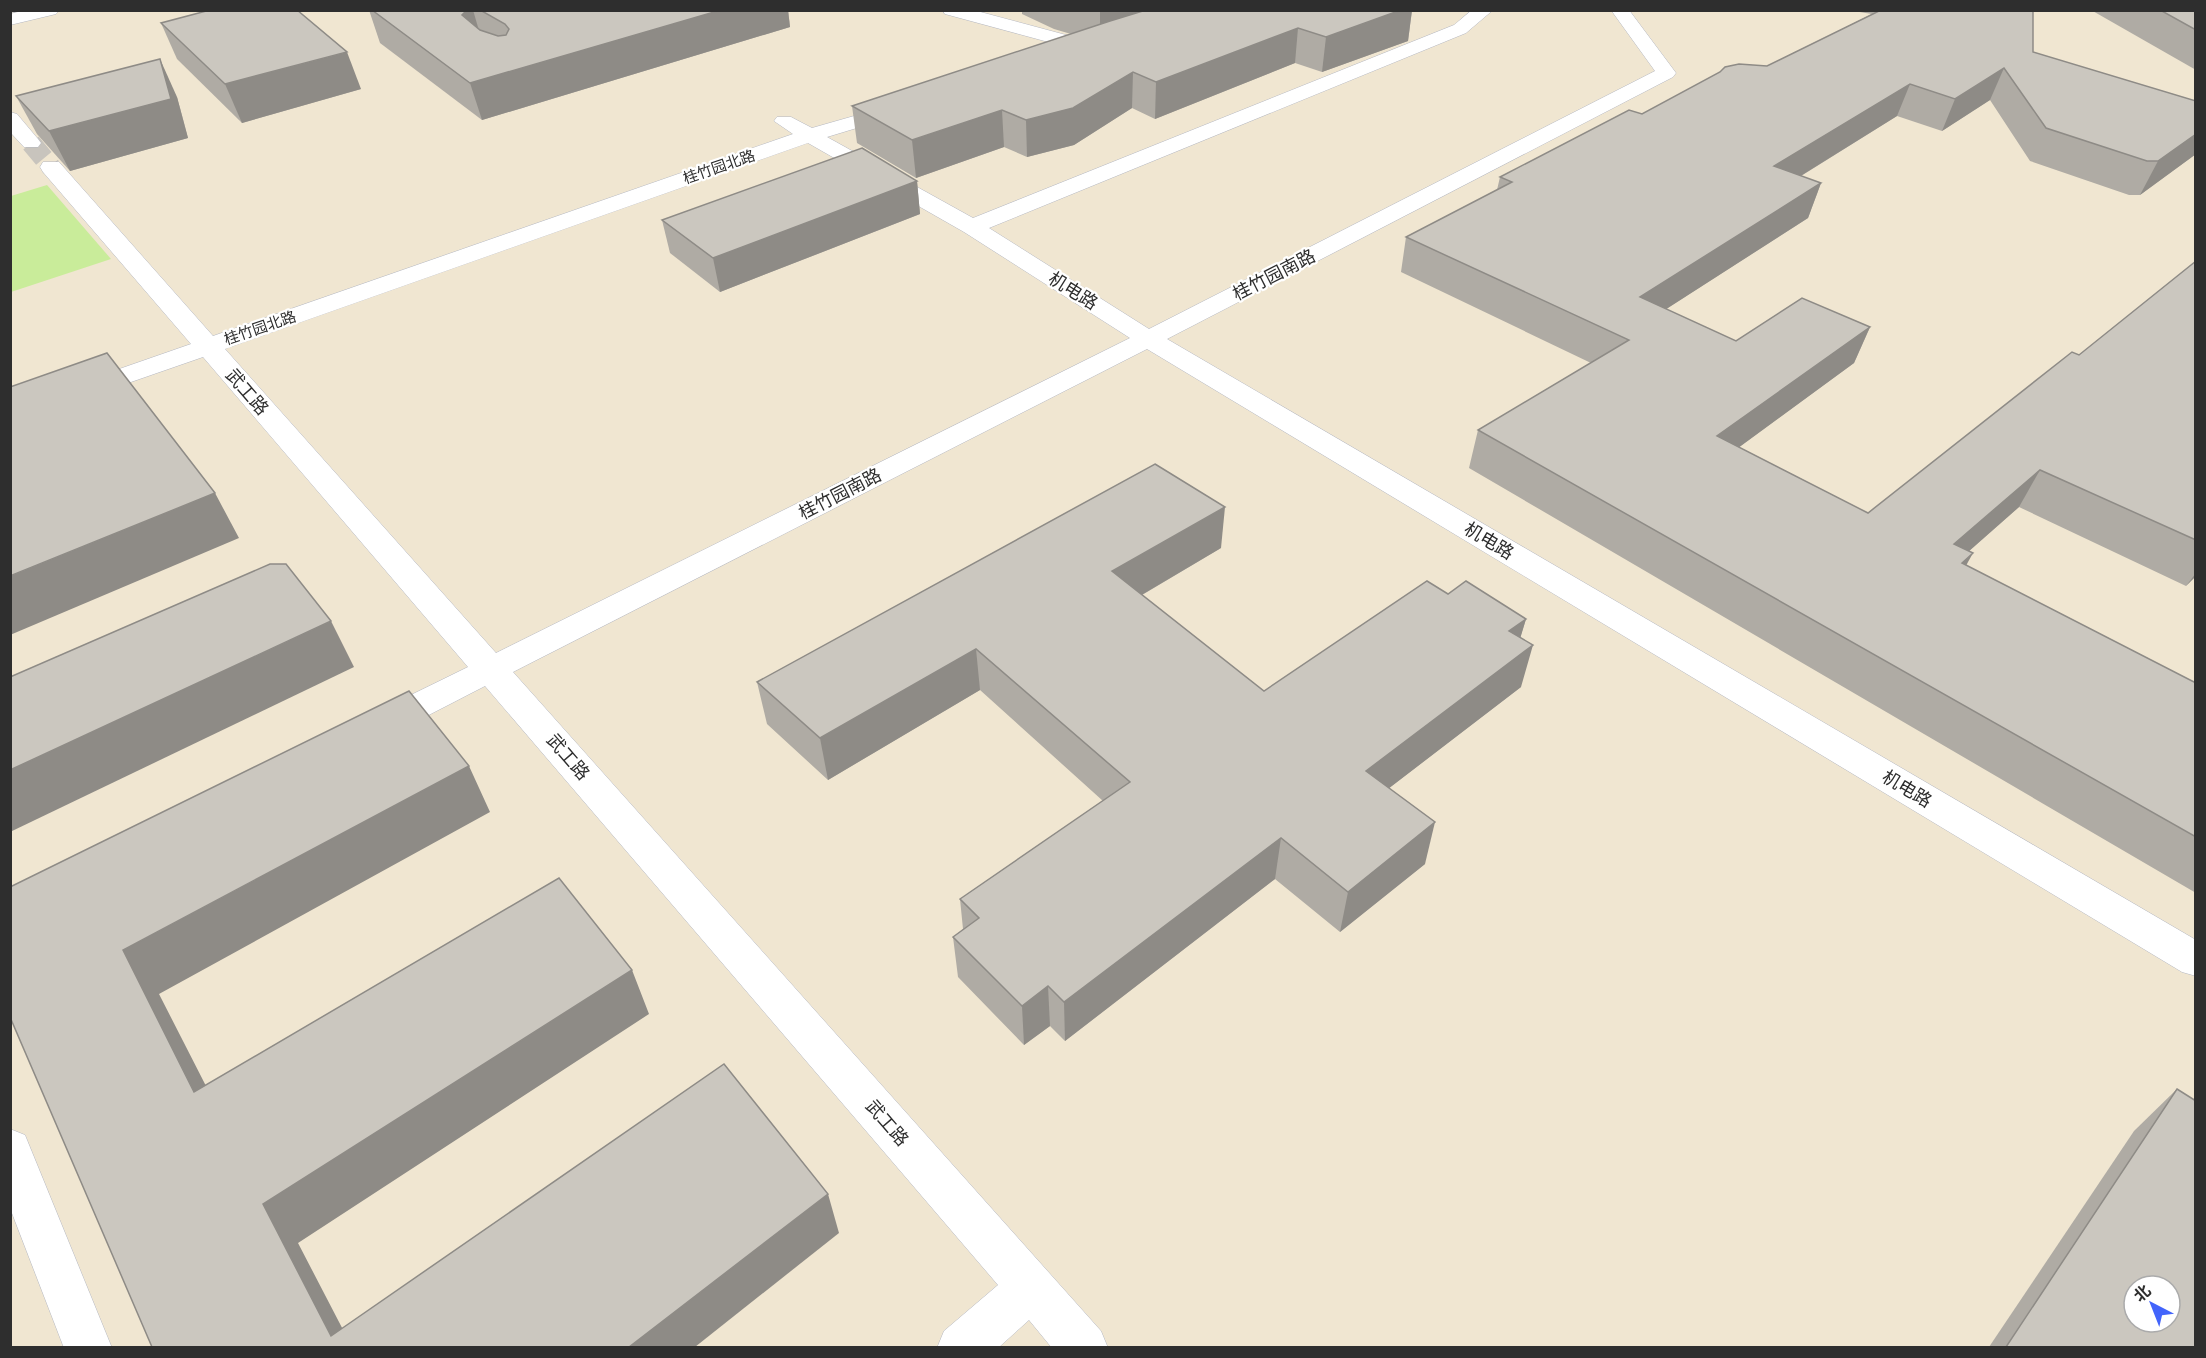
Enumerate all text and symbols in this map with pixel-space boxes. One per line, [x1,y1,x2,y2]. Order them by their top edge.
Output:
street label: 桂竹园北路 [680,145,757,188]
street label: 桂竹园南路 [1228,244,1319,305]
street label: 机电路 [1044,267,1102,315]
street label: 桂竹园北路 [221,306,298,349]
street label: 武工路 [221,364,274,420]
street label: 桂竹园南路 [794,463,885,524]
street label: 机电路 [1460,517,1518,564]
street label: 武工路 [542,729,595,785]
street label: 机电路 [1878,765,1936,812]
street label: 武工路 [861,1095,914,1151]
north arrow [2122,1274,2182,1334]
text: 北 [2129,1280,2155,1306]

